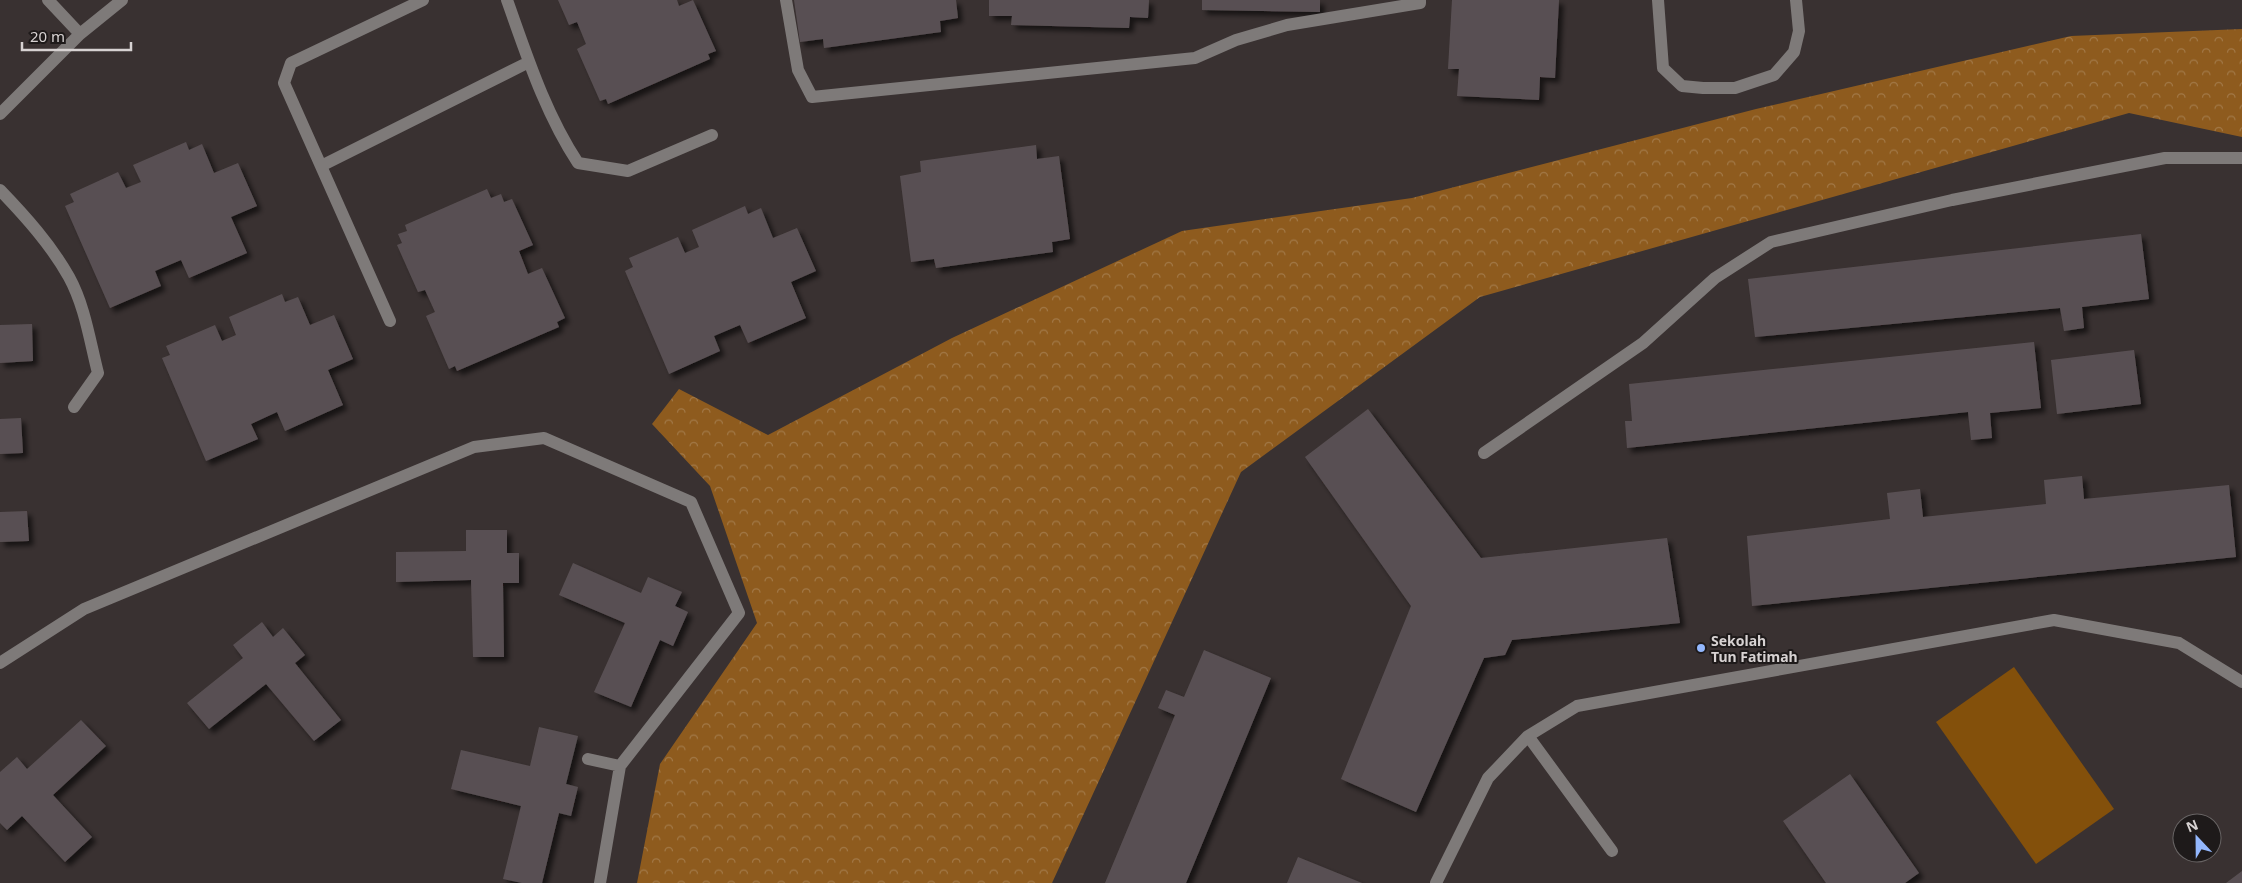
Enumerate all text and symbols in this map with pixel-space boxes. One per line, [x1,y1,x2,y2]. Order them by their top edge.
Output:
scale bar [22,20,131,52]
text: 20 m [30,26,65,46]
place label: Sekolah Tun Fatimah [1711,631,1798,666]
marker: Sekolah Tun Fatimah [1695,642,1707,654]
north arrow [2172,813,2222,863]
text: N [2183,815,2201,836]

